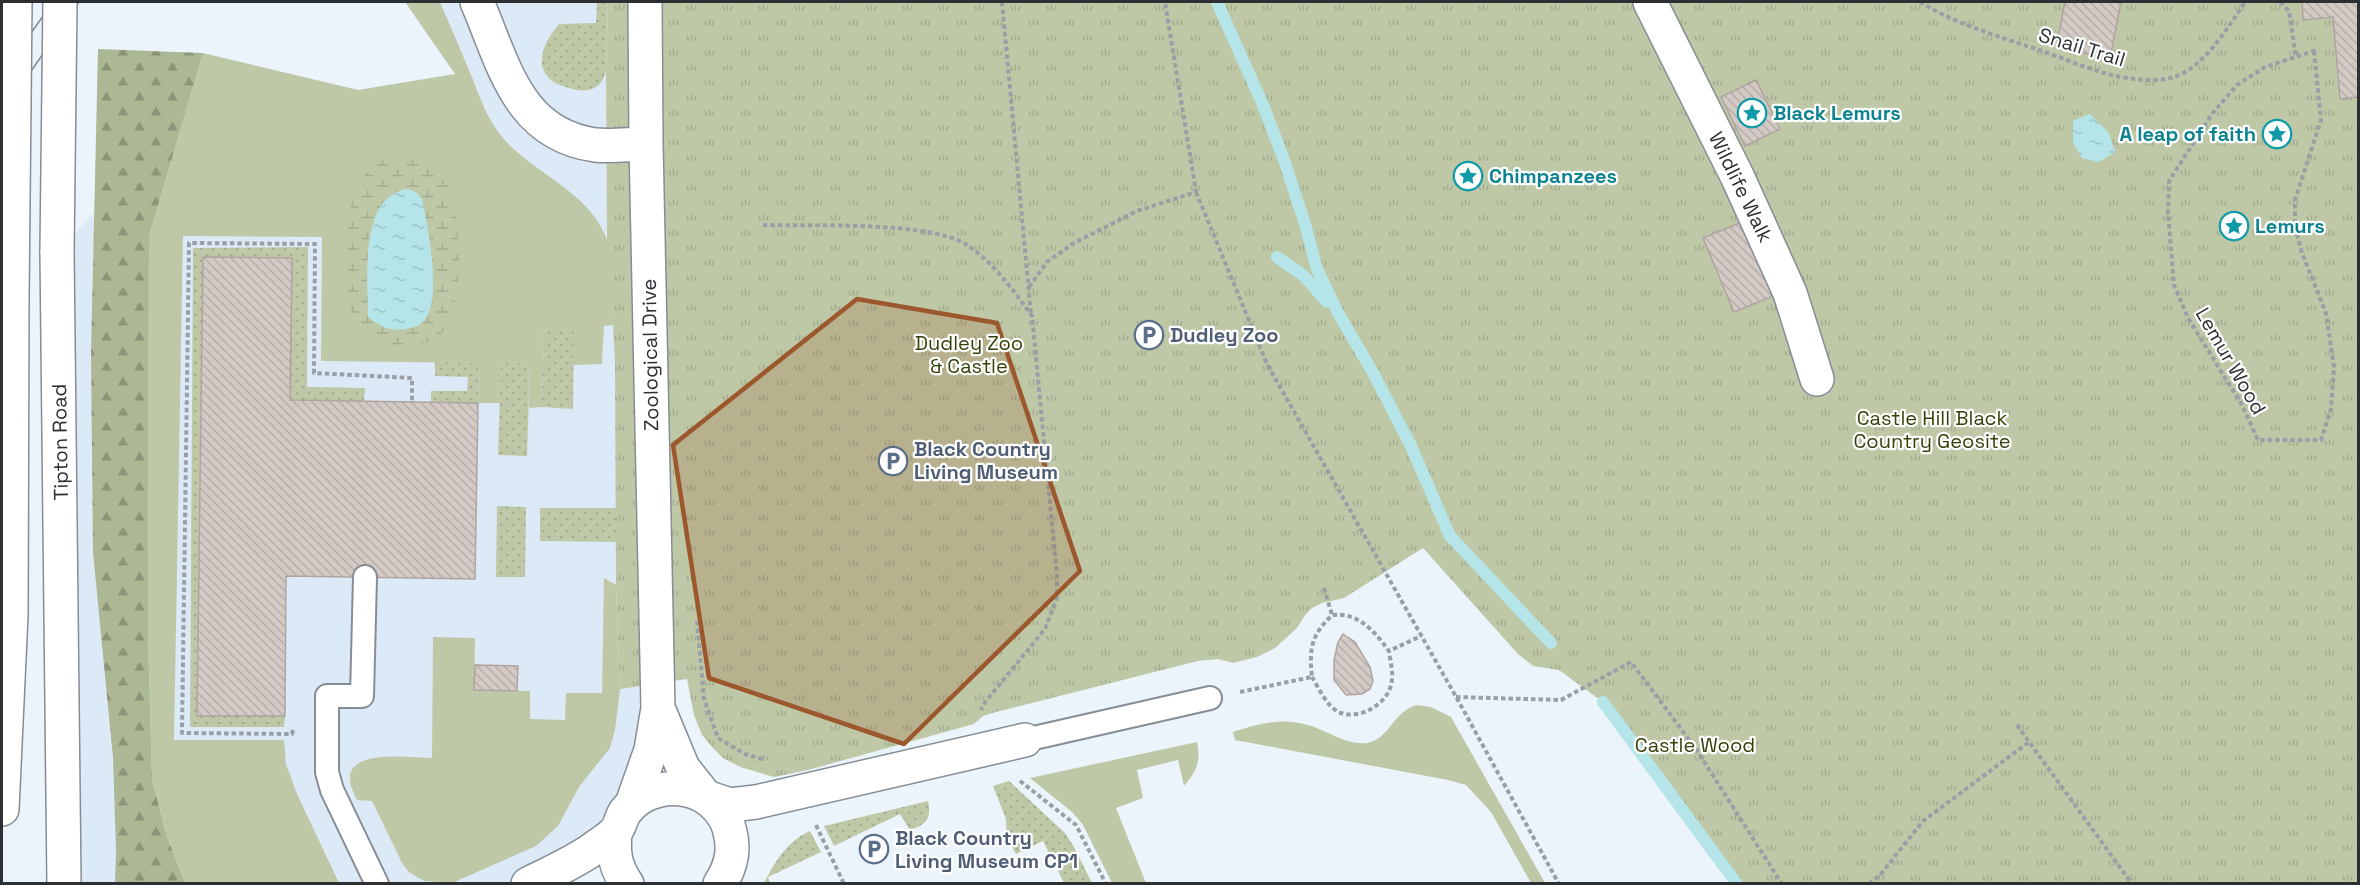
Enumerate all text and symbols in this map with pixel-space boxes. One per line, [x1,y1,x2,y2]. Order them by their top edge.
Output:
street label: Snail Trail [2036,22,2128,72]
place icon: Black Lemurs [1736,97,1768,129]
place label: Black Lemurs [1773,100,1901,126]
place icon: A leap of faith [2261,118,2293,150]
place label: A leap of faith [2120,121,2256,147]
street label: Wildlife Walk [1703,128,1779,247]
place icon: Chimpanzees [1452,160,1484,192]
place label: Chimpanzees [1489,163,1617,189]
place icon: Lemurs [2218,210,2250,242]
place label: Lemurs [2255,213,2325,239]
street label: Zoological Drive [636,279,664,431]
street label: Lemur Wood [2190,303,2272,419]
parking icon: Dudley Zoo [1133,319,1165,351]
place label: Dudley Zoo [1170,322,1279,348]
park label: Dudley Zoo & Castle [915,330,1023,379]
street label: Tipton Road [46,383,74,501]
park label: Castle Hill Black Country Geosite [1853,405,2011,454]
place label: Black Country Living Museum [914,436,1058,485]
parking icon: Black Country Living Museum [877,445,909,477]
park label: Castle Wood [1635,732,1755,758]
place label: Black Country Living Museum CP1 [895,825,1078,874]
parking icon: Black Country Living Museum CP1 [858,833,890,865]

